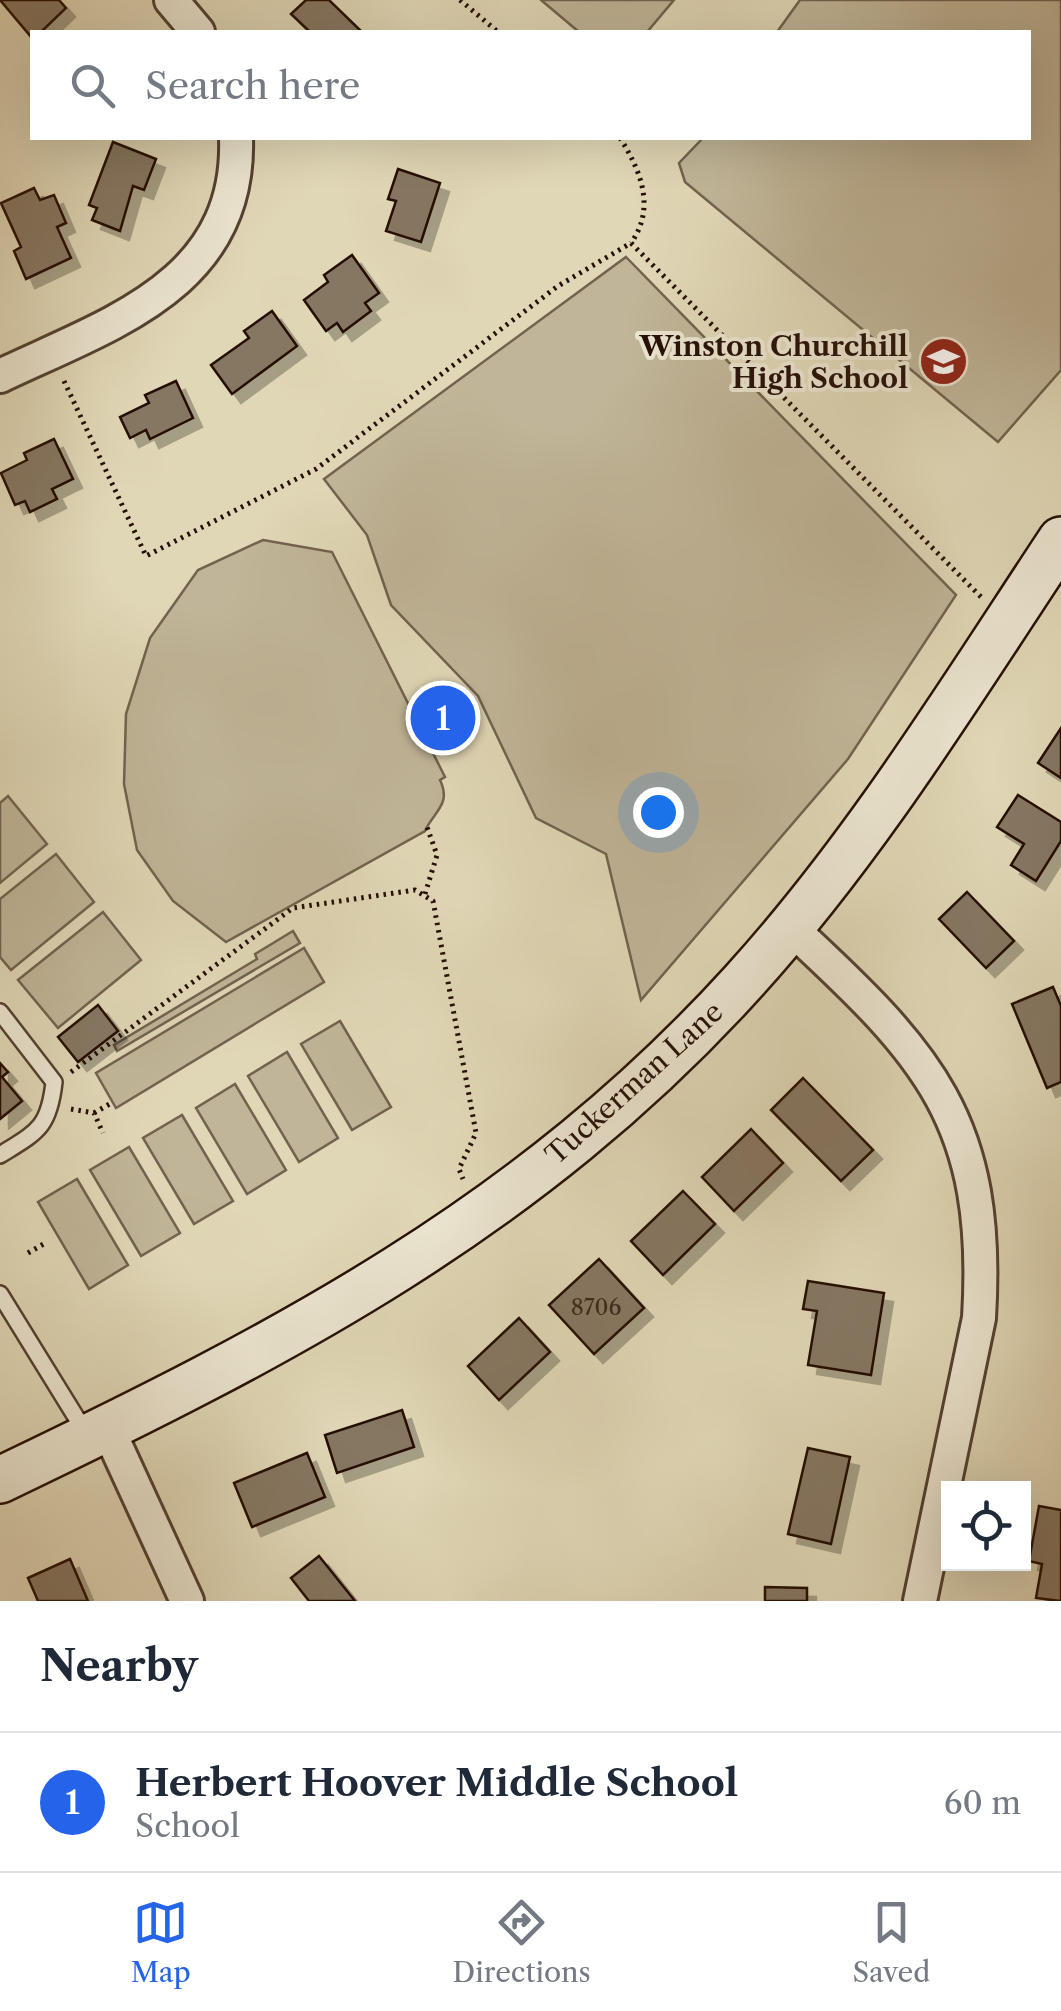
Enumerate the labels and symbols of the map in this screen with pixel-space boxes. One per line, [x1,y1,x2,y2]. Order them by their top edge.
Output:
place label: Winston Churchill High School [638,329,908,395]
school or university icon: Winston Churchill High School [917,336,969,388]
pin: 1 [410,680,476,756]
your location [633,787,684,838]
street label: Tuckerman Lane [538,995,730,1171]
house number: 8706 [571,1294,621,1321]

